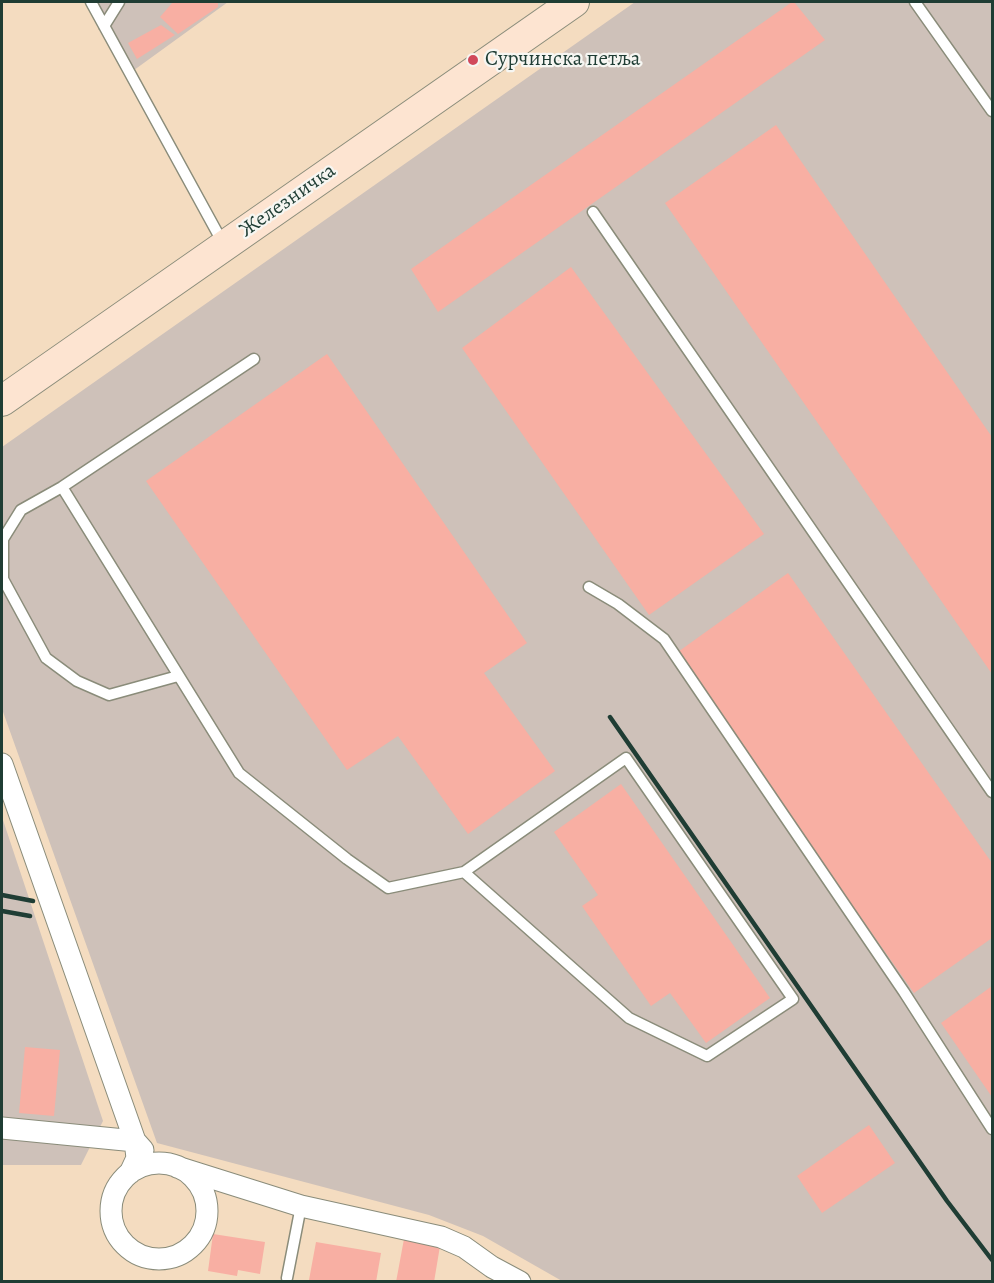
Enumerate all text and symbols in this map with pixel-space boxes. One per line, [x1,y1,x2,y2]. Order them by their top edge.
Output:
place label: Сурчинска петља [485,47,641,73]
marker: Сурчинска петља [466,53,480,67]
street label: Железничка [235,159,341,243]

